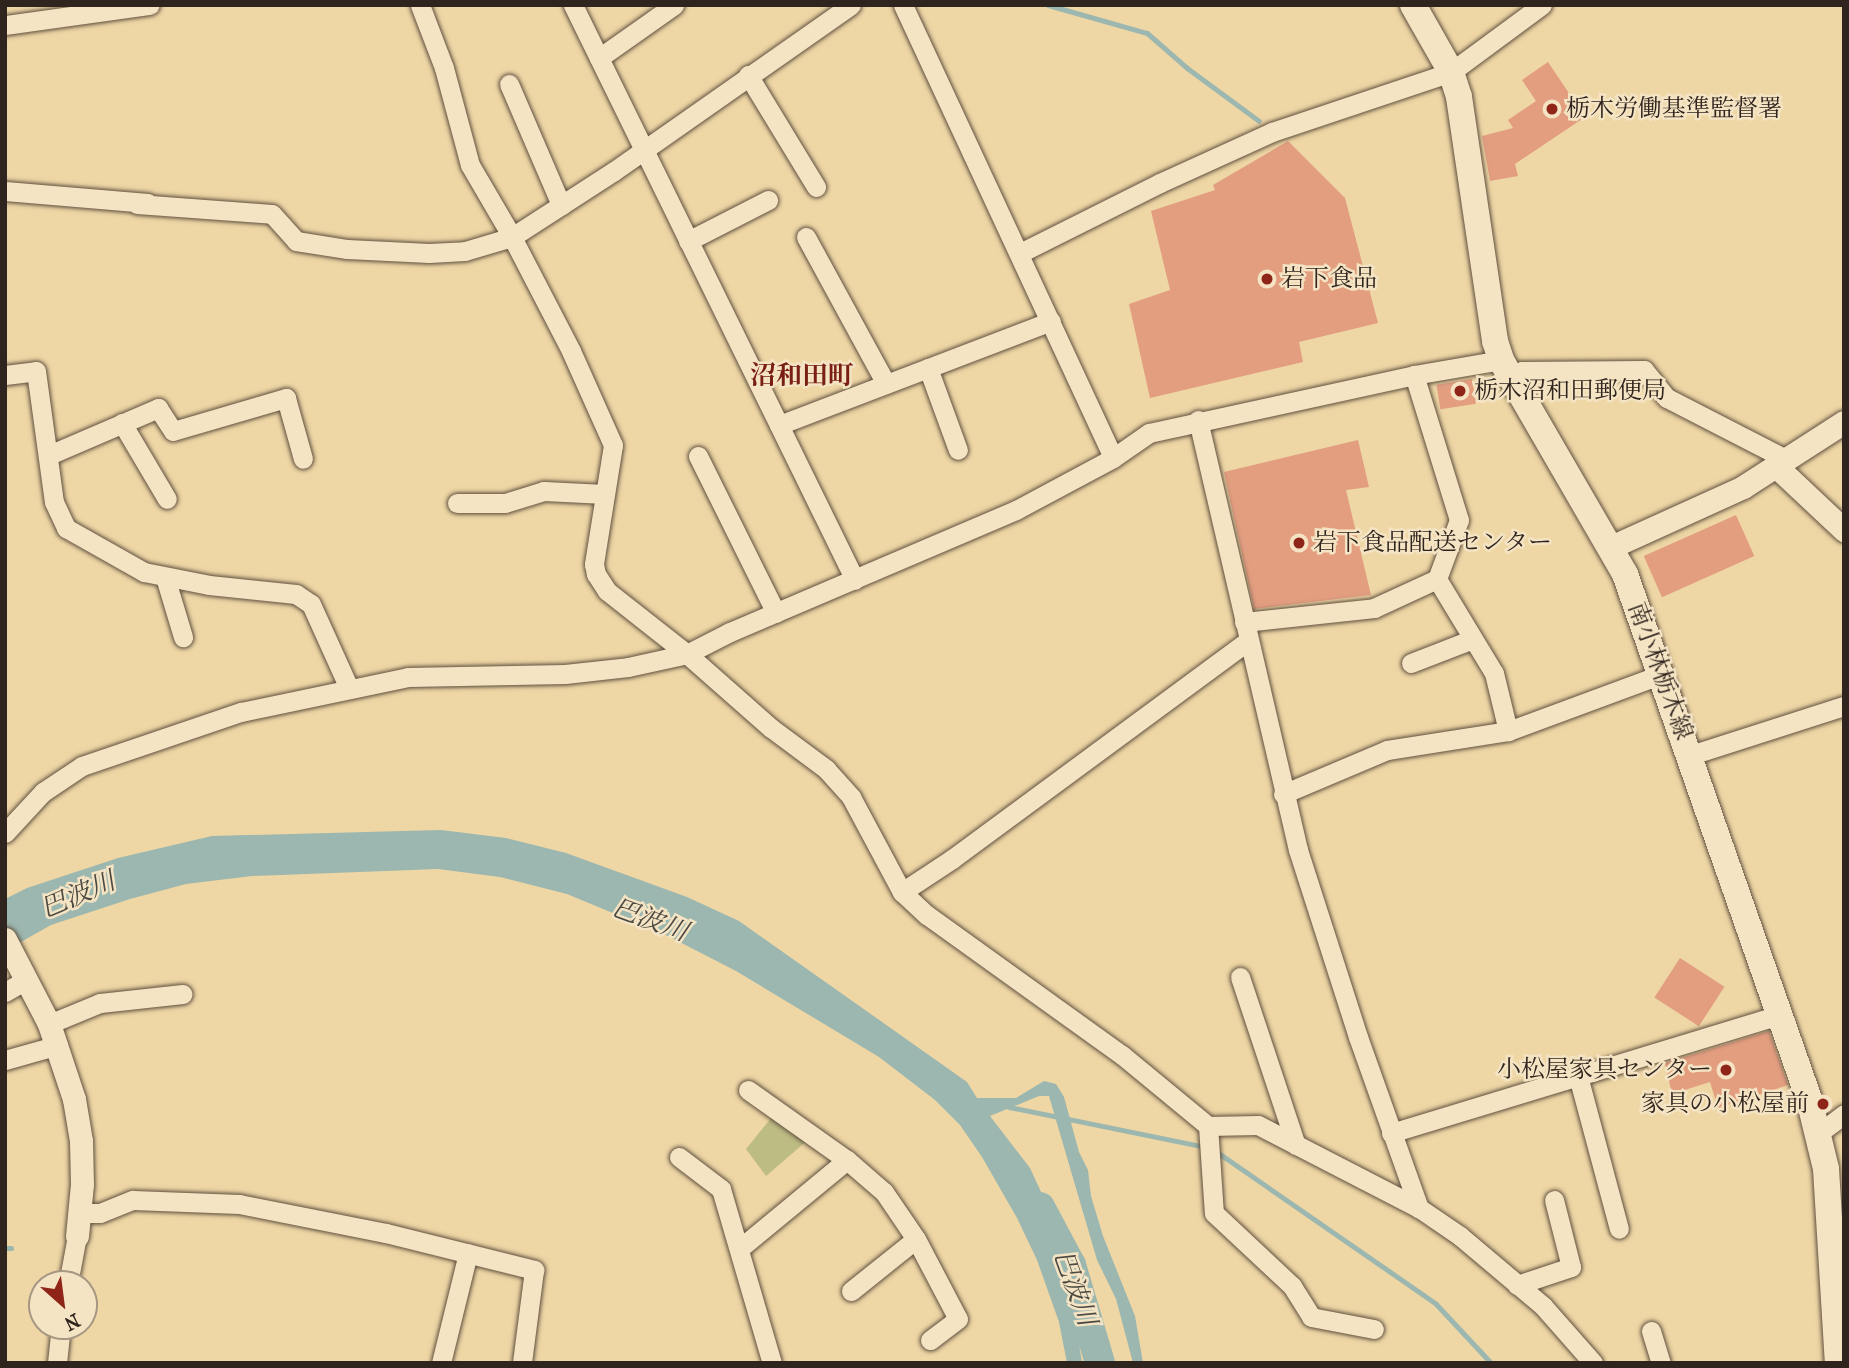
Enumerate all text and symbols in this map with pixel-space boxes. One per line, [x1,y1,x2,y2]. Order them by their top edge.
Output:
place label: 栃木労働基準監督署 [1566,95,1782,123]
marker: 栃木労働基準監督署 [1544,101,1560,117]
place label: 岩下食品 [1281,265,1377,293]
marker: 岩下食品 [1259,271,1275,287]
district label: 沼和田町 [750,360,854,392]
place label: 栃木沼和田郵便局 [1474,377,1666,405]
marker: 栃木沼和田郵便局 [1452,383,1468,399]
place label: 岩下食品配送センター [1313,529,1553,557]
marker: 岩下食品配送センター [1291,535,1307,551]
street label: 南小林栃木線 [1622,598,1698,744]
water label: 巴波川 [36,865,120,925]
water label: 巴波川 [608,892,692,948]
place label: 小松屋家具センター [1496,1056,1712,1084]
marker: 小松屋家具センター [1718,1062,1734,1078]
place label: 家具の小松屋前 [1641,1090,1809,1118]
marker: 家具の小松屋前 [1815,1096,1831,1112]
water label: 巴波川 [1047,1246,1103,1330]
north arrow [28,1270,98,1340]
text: N [60,1309,83,1335]

